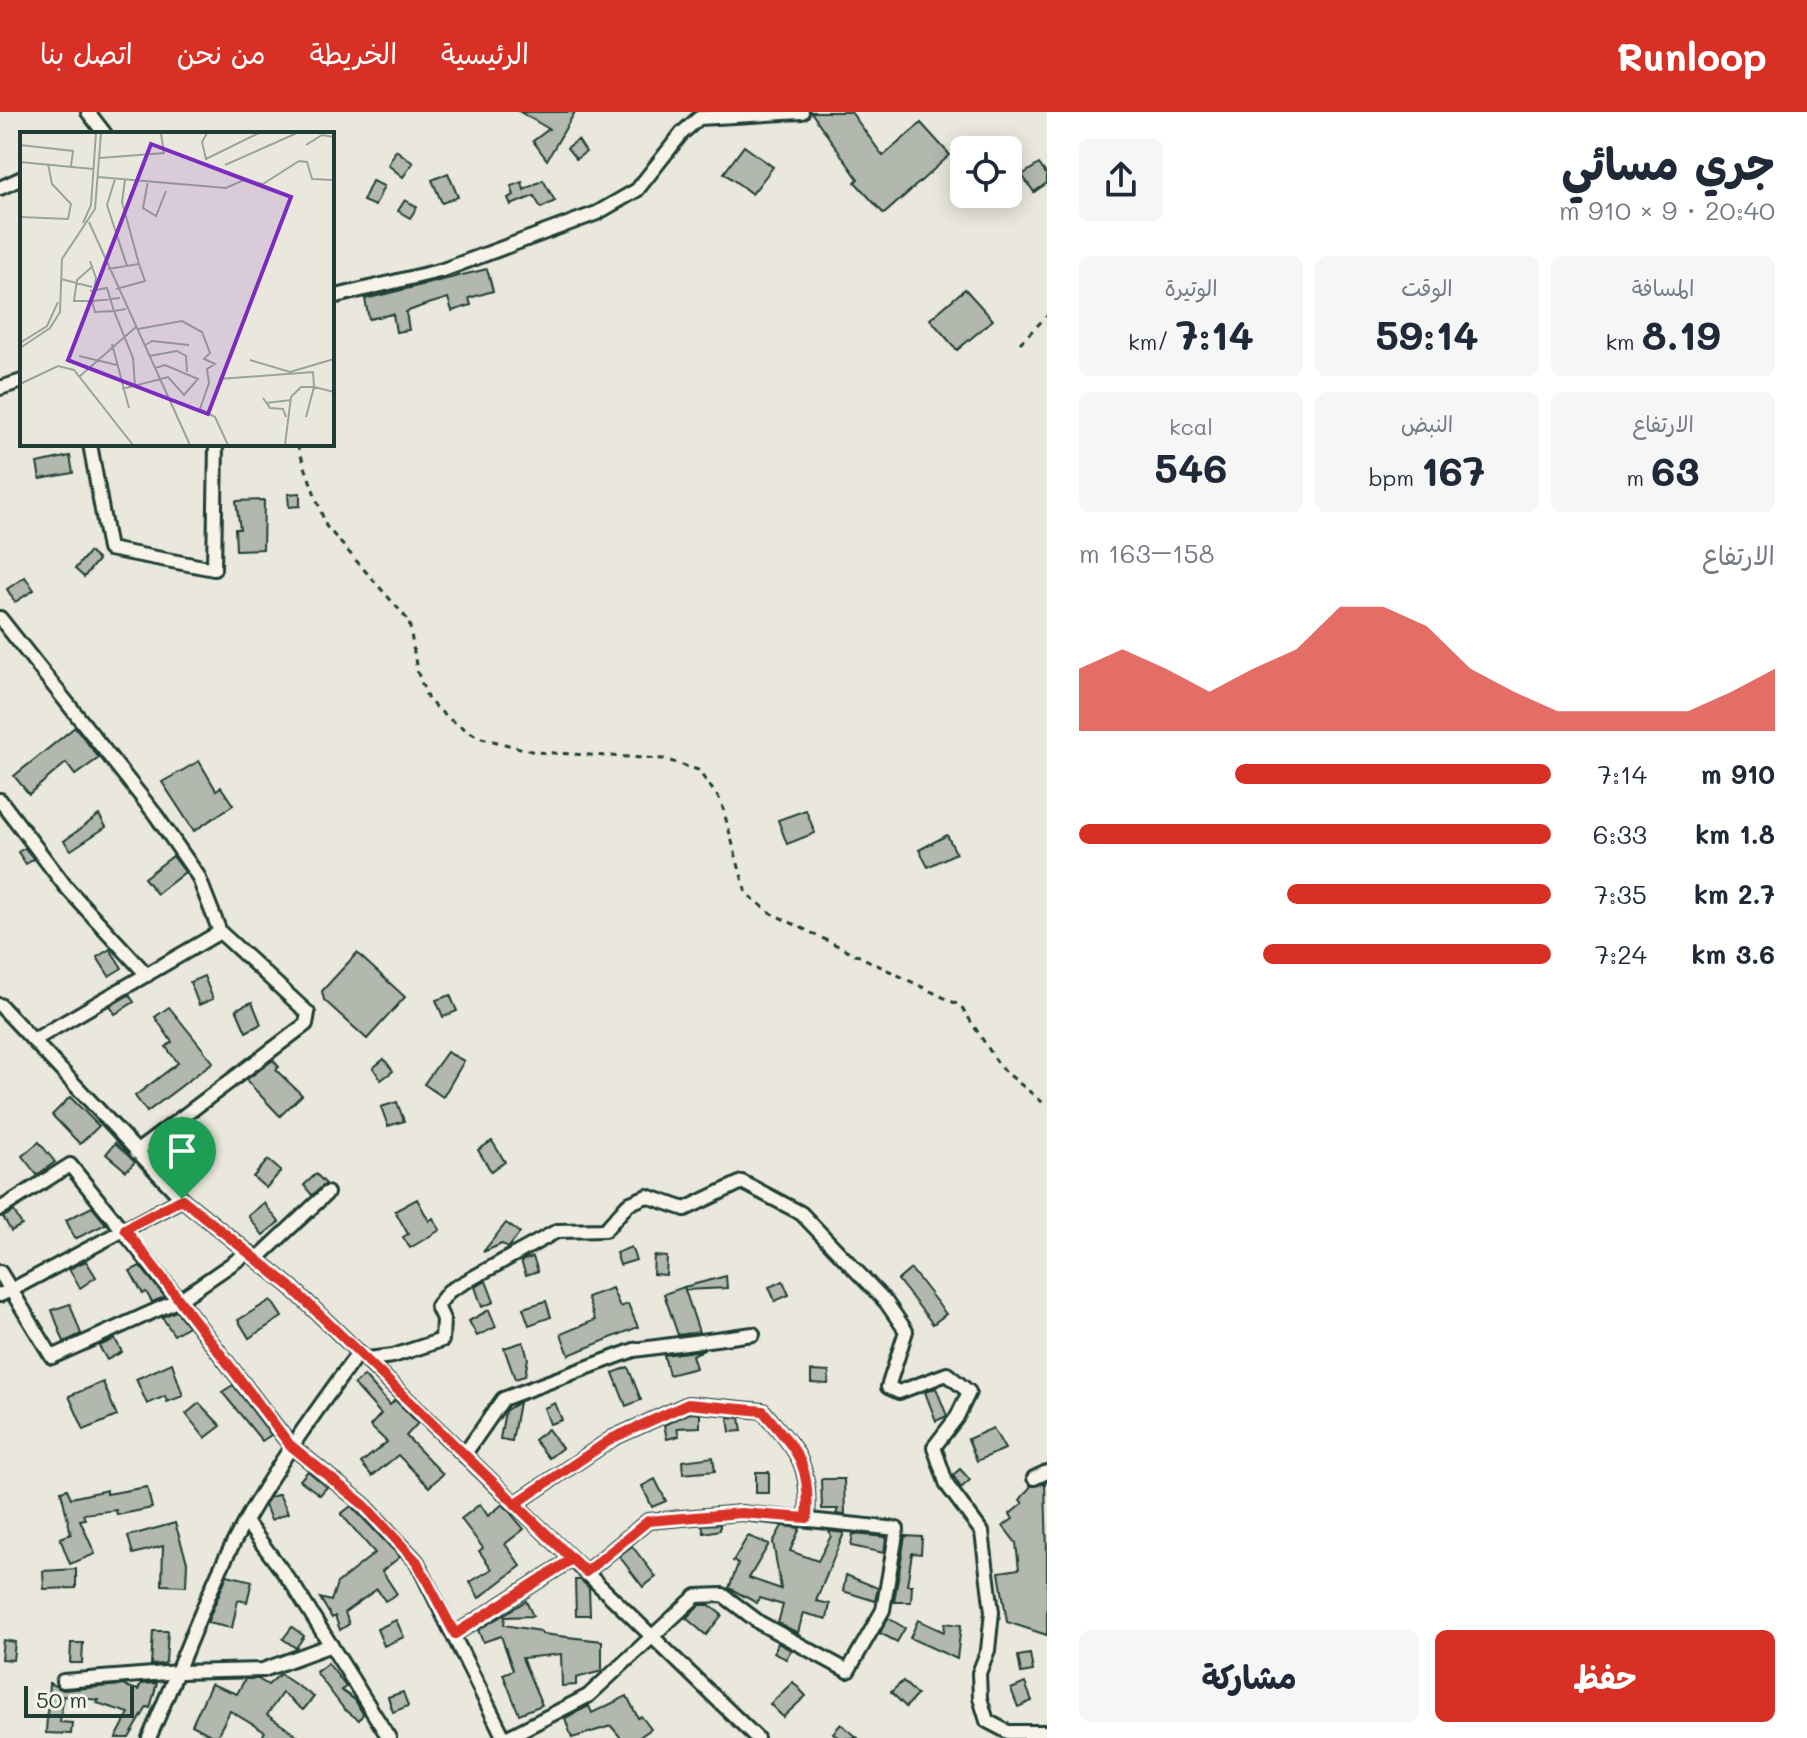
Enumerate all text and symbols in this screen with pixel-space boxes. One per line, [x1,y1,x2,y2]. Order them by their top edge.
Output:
text: Runloop [1617,31,1767,81]
text: اتصل بنا [40,35,133,71]
text: من نحن [177,35,266,71]
text: الخريطة [310,35,397,71]
text: الرئيسية [441,35,529,71]
inset map [20,132,334,446]
text: جري مسائي [1561,134,1775,191]
map controls [950,136,1022,208]
button: locate [950,136,1022,208]
button: share [1079,138,1163,222]
text: 20:40 · 9 × 910 m [1559,193,1775,227]
text: الوتيرة [1164,273,1218,302]
text: الوقت [1401,273,1453,302]
text: المسافة [1632,273,1694,302]
text: 7:14 [1176,308,1254,360]
text: 59:14 [1375,308,1479,360]
text: 8.19 [1642,308,1721,360]
text: /km [1128,327,1176,356]
text: km [1605,327,1642,356]
text: النبض [1401,409,1453,438]
text: الارتفاع [1632,409,1694,438]
text: kcal [1169,412,1213,441]
text: 546 [1155,441,1227,493]
text: 167 [1421,444,1485,496]
text: 63 [1651,444,1699,496]
text: bpm [1369,463,1421,492]
text: m [1627,463,1651,492]
text: 158–163 m [1079,536,1214,570]
text: الارتفاع [1702,538,1775,572]
text: 7:14 [1598,757,1647,791]
text: 910 m [1701,757,1775,791]
text: 6:33 [1593,817,1647,851]
text: 1.8 km [1695,817,1775,851]
text: 7:35 [1594,877,1647,911]
text: 2.7 km [1694,877,1775,911]
text: 7:24 [1595,937,1647,971]
text: 3.6 km [1692,937,1775,971]
pin [148,1117,216,1199]
icon: arrive [160,1129,204,1173]
button: مشاركة [1079,1630,1419,1722]
button: حفظ [1435,1630,1775,1722]
scale bar [24,1682,134,1718]
text: 50 m [36,1685,87,1714]

